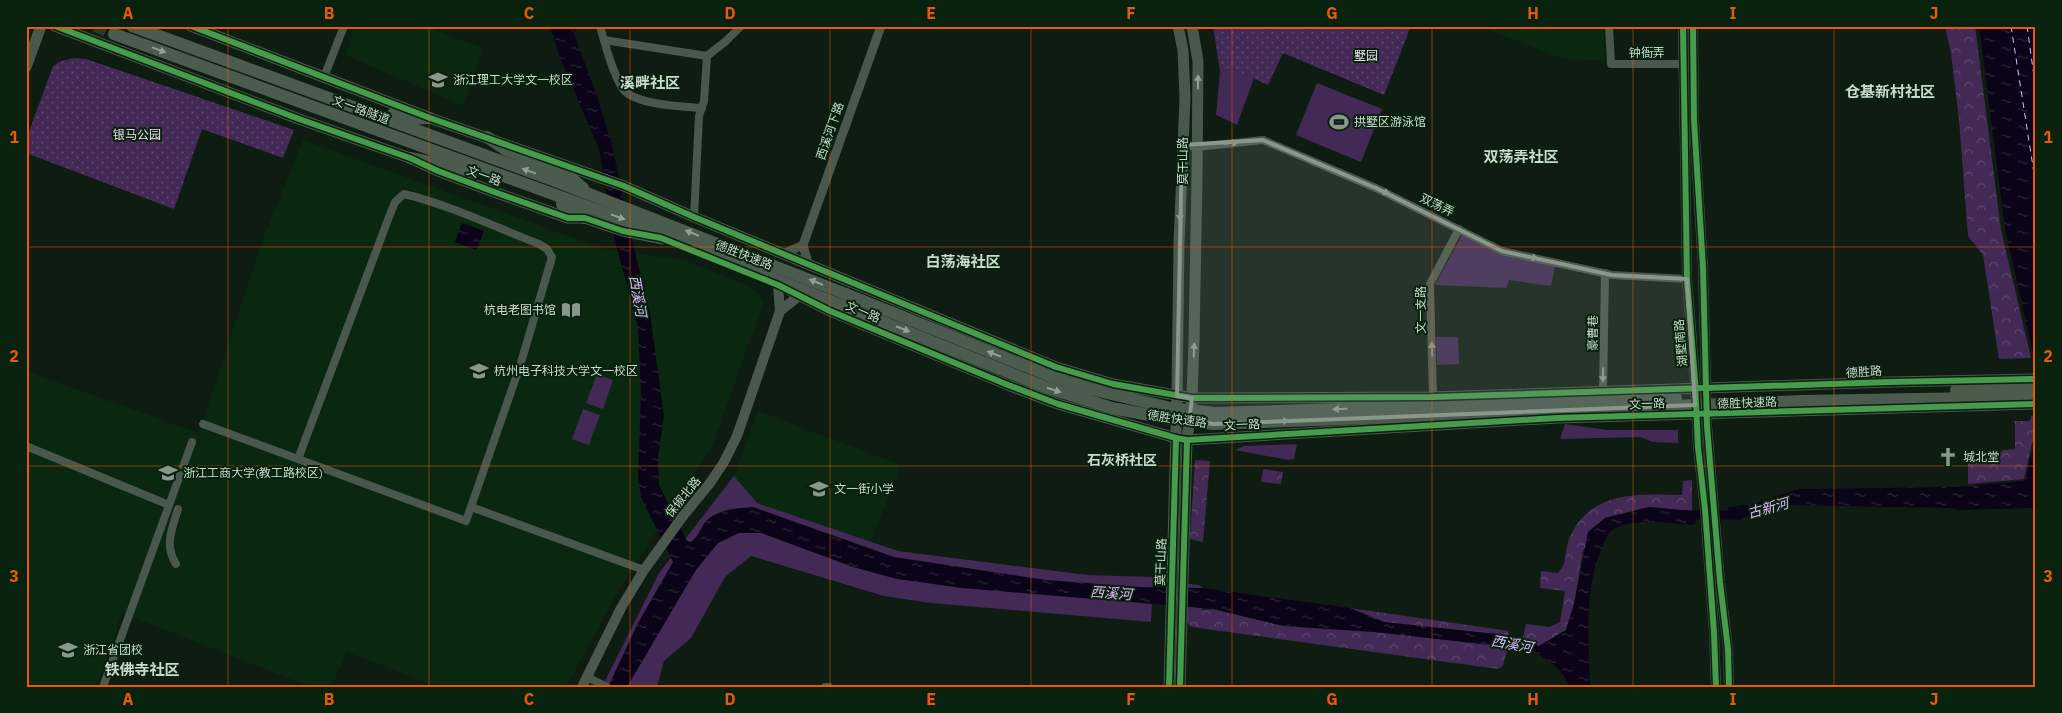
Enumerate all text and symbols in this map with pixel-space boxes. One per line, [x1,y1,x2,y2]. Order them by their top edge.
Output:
text: A [123,3,134,23]
text: B [324,3,335,23]
text: C [524,3,534,23]
text: D [724,3,736,23]
text: E [926,3,936,23]
text: F [1126,3,1136,23]
text: G [1326,3,1338,23]
text: H [1527,3,1539,23]
text: I [1730,3,1737,23]
text: J [1930,3,1938,23]
street label: 钟衙弄 [1629,45,1665,60]
one-way arrow [152,47,167,54]
park label: 墅园 [1354,48,1378,63]
school or university icon: 浙江理工大学文一校区 [427,69,449,91]
place label: 浙江理工大学文一校区 [453,72,573,87]
district label: 溪畔社区 [620,73,680,92]
one-way arrow [1194,74,1202,90]
district label: 仓基新村社区 [1845,82,1935,101]
street label: 文一路隧道 [330,92,392,127]
street label: 西溪河下路 [813,100,846,162]
sports icon: 拱墅区游泳馆 [1328,111,1350,133]
place label: 拱墅区游泳馆 [1354,114,1426,129]
text: 1 [9,127,19,147]
park label: 银马公园 [113,127,161,142]
text: 1 [2043,127,2053,147]
street label: 莫干山路 [1175,137,1190,185]
one-way arrow [1223,139,1239,147]
district label: 双荡弄社区 [1483,147,1559,166]
street label: 文一路 [465,162,504,189]
one-way arrow [521,167,536,174]
one-way arrow [1376,188,1390,196]
street label: 双荡弄 [1418,190,1457,219]
one-way arrow [1176,207,1184,223]
one-way arrow [610,214,625,221]
one-way arrow [685,228,699,236]
street label: 德胜快速路 [713,237,775,272]
district label: 白荡海社区 [925,252,1001,271]
one-way arrow [1523,253,1538,261]
water label: 西溪河 [625,274,651,321]
one-way arrow [808,278,823,286]
street label: 文一支路 [1413,286,1428,334]
street label: 文一路 [844,298,883,325]
library icon: 杭电老图书馆 [560,299,582,321]
place label: 杭电老图书馆 [484,302,556,317]
street label: 豪曹巷 [1585,315,1600,351]
street label: 湖墅南路 [1671,318,1690,368]
one-way arrow [896,325,911,333]
one-way arrow [1428,340,1436,356]
one-way arrow [1190,341,1198,357]
text: 2 [9,346,19,366]
text: 2 [2043,346,2053,366]
one-way arrow [986,350,1001,358]
school or university icon: 杭州电子科技大学文一校区 [468,360,490,382]
place label: 杭州电子科技大学文一校区 [494,363,638,378]
street label: 德胜路 [1845,363,1882,380]
one-way arrow [1599,367,1607,383]
one-way arrow [1046,386,1061,394]
street label: 德胜快速路 [1717,394,1777,411]
street label: 文一路 [1629,395,1665,412]
one-way arrow [1332,405,1348,413]
street label: 德胜快速路 [1146,407,1208,430]
street label: 文一路 [1224,416,1260,433]
one-way arrow [1274,417,1290,425]
church icon: 城北堂 [1937,446,1959,468]
place label: 城北堂 [1963,449,1999,464]
district label: 石灰桥社区 [1087,451,1157,469]
school or university icon: 浙江工商大学(教工路校区) [157,462,179,484]
place label: 浙江工商大学(教工路校区) [183,465,323,480]
street label: 保俶北路 [662,473,704,520]
school or university icon: 文一街小学 [808,478,830,500]
place label: 文一街小学 [834,481,894,496]
water label: 古新河 [1745,493,1794,522]
street label: 莫干山路 [1152,538,1169,586]
text: 3 [9,566,19,586]
text: 3 [2043,566,2053,586]
water label: 西溪河 [1089,583,1136,604]
water label: 西溪河 [1490,631,1537,657]
school or university icon: 浙江省团校 [57,639,79,661]
place label: 浙江省团校 [83,642,143,657]
district label: 铁佛寺社区 [104,660,180,679]
text: A [123,689,134,709]
text: B [324,689,335,709]
text: C [524,689,534,709]
text: D [724,689,736,709]
text: E [926,689,936,709]
text: F [1126,689,1136,709]
text: G [1326,689,1338,709]
text: H [1527,689,1539,709]
text: I [1730,689,1737,709]
text: J [1930,689,1938,709]

